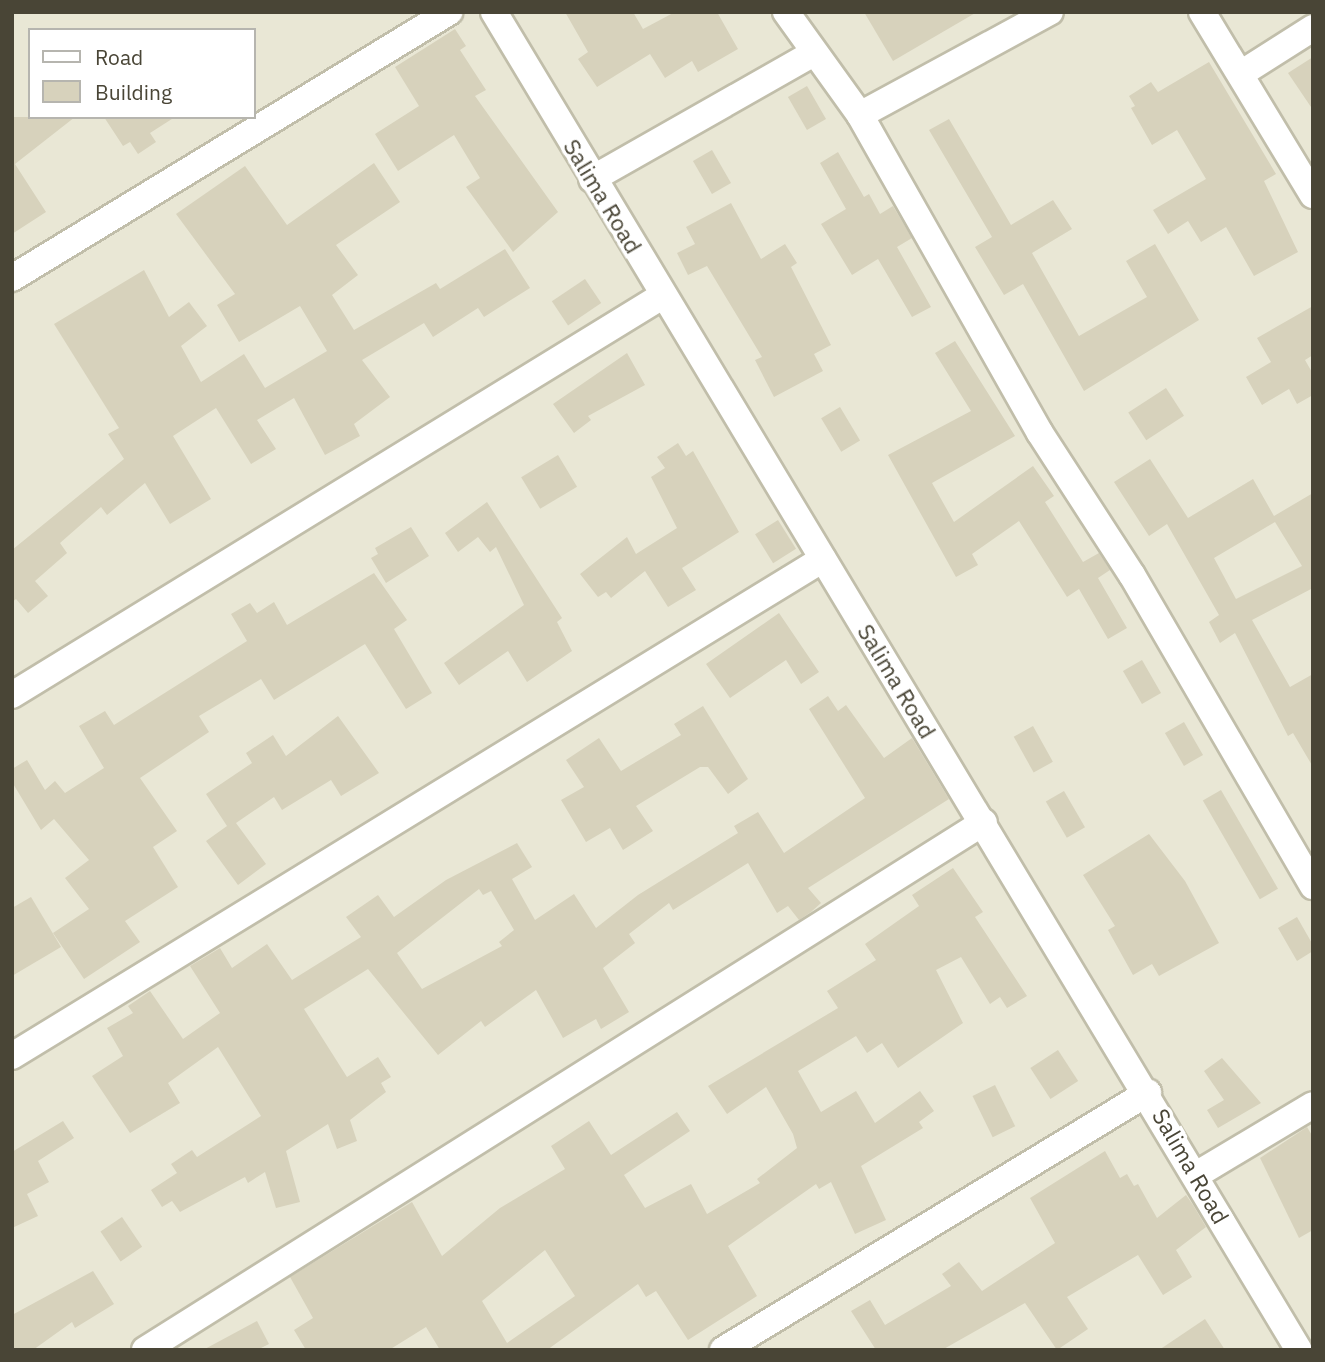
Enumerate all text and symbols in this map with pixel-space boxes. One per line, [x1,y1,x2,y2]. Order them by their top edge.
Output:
legend [28,28,256,119]
text: Road [95,43,143,71]
text: Building [95,78,172,106]
street label: Salima Road [558,134,648,258]
street label: Salima Road [852,619,942,743]
street label: Salima Road [1147,1104,1235,1228]

